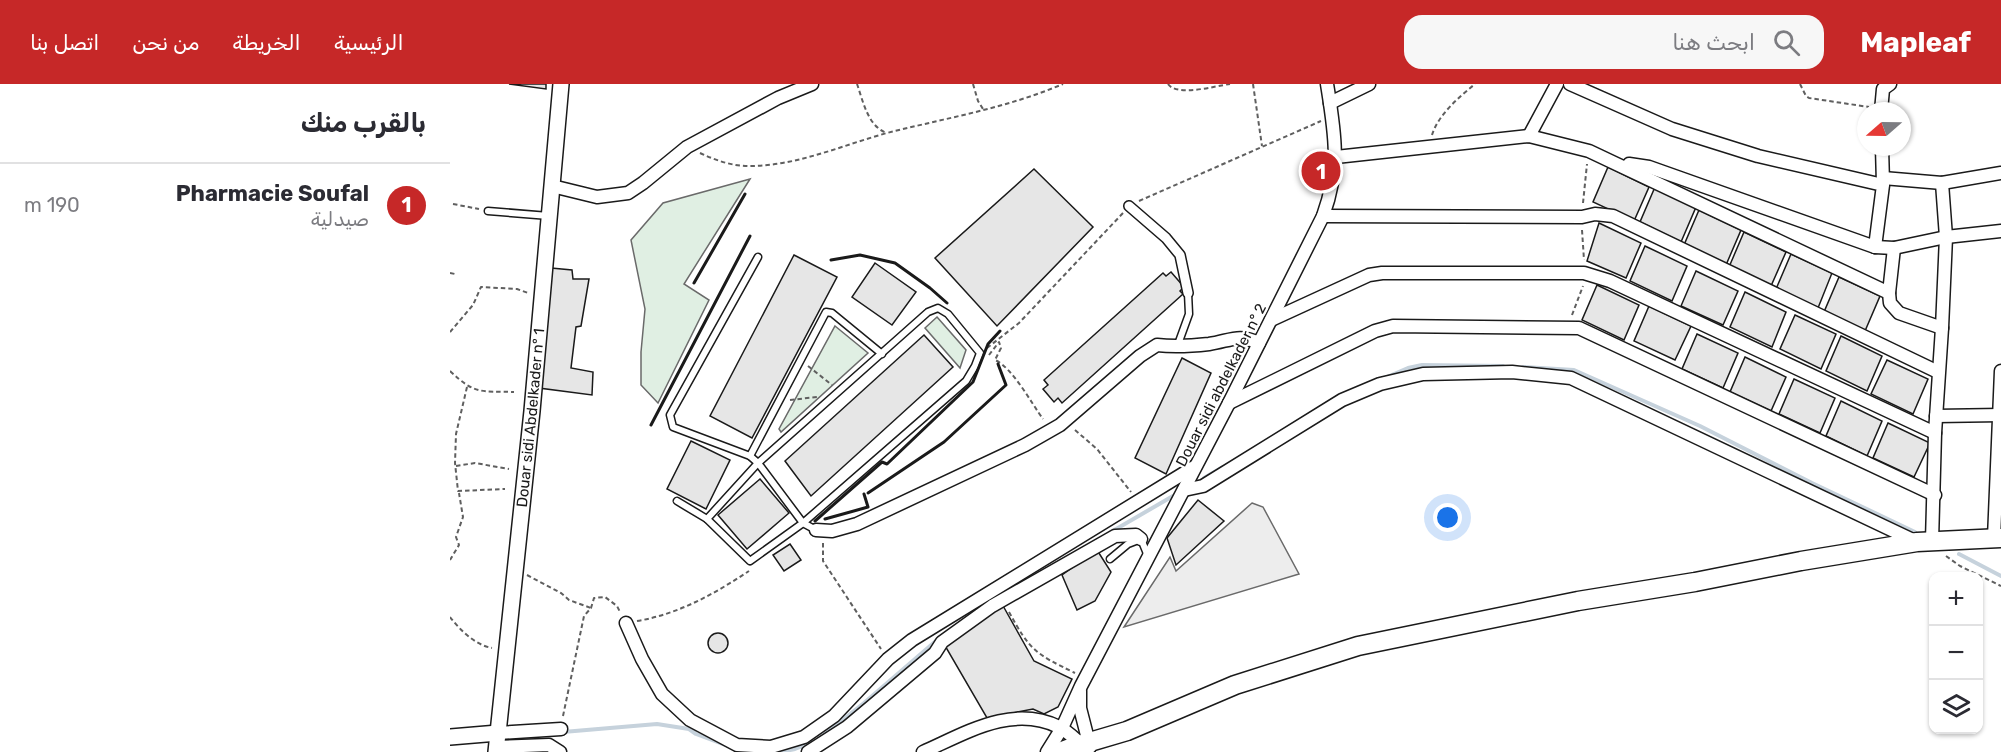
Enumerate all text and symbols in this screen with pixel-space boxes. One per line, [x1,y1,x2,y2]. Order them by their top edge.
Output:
search box [1404,15,1824,69]
icon: search [1770,26,1803,59]
text: Mapleaf [1860,26,1971,59]
text: ابحث هنا [1672,29,1755,56]
text: اتصل بنا [30,30,99,55]
text: من نحن [132,30,199,55]
text: الخريطة [232,30,301,55]
text: الرئيسية [334,30,404,55]
north arrow [1857,102,1911,156]
text: بالقرب منك [301,108,426,139]
pin: 1 [1302,148,1340,194]
text: Pharmacie Soufal [176,180,369,207]
text: 190 m [24,193,80,217]
text: 1 [402,193,411,217]
text: صيدلية [311,207,369,231]
street label: Douar sidi abdelkader n° 2 [1172,300,1270,470]
street label: Douar sidi Abdelkader n° 1 [513,328,548,508]
your location [1433,503,1462,532]
map controls [1929,572,1983,734]
button: + [1929,572,1983,626]
button: − [1929,626,1983,680]
button: layers [1929,680,1983,734]

